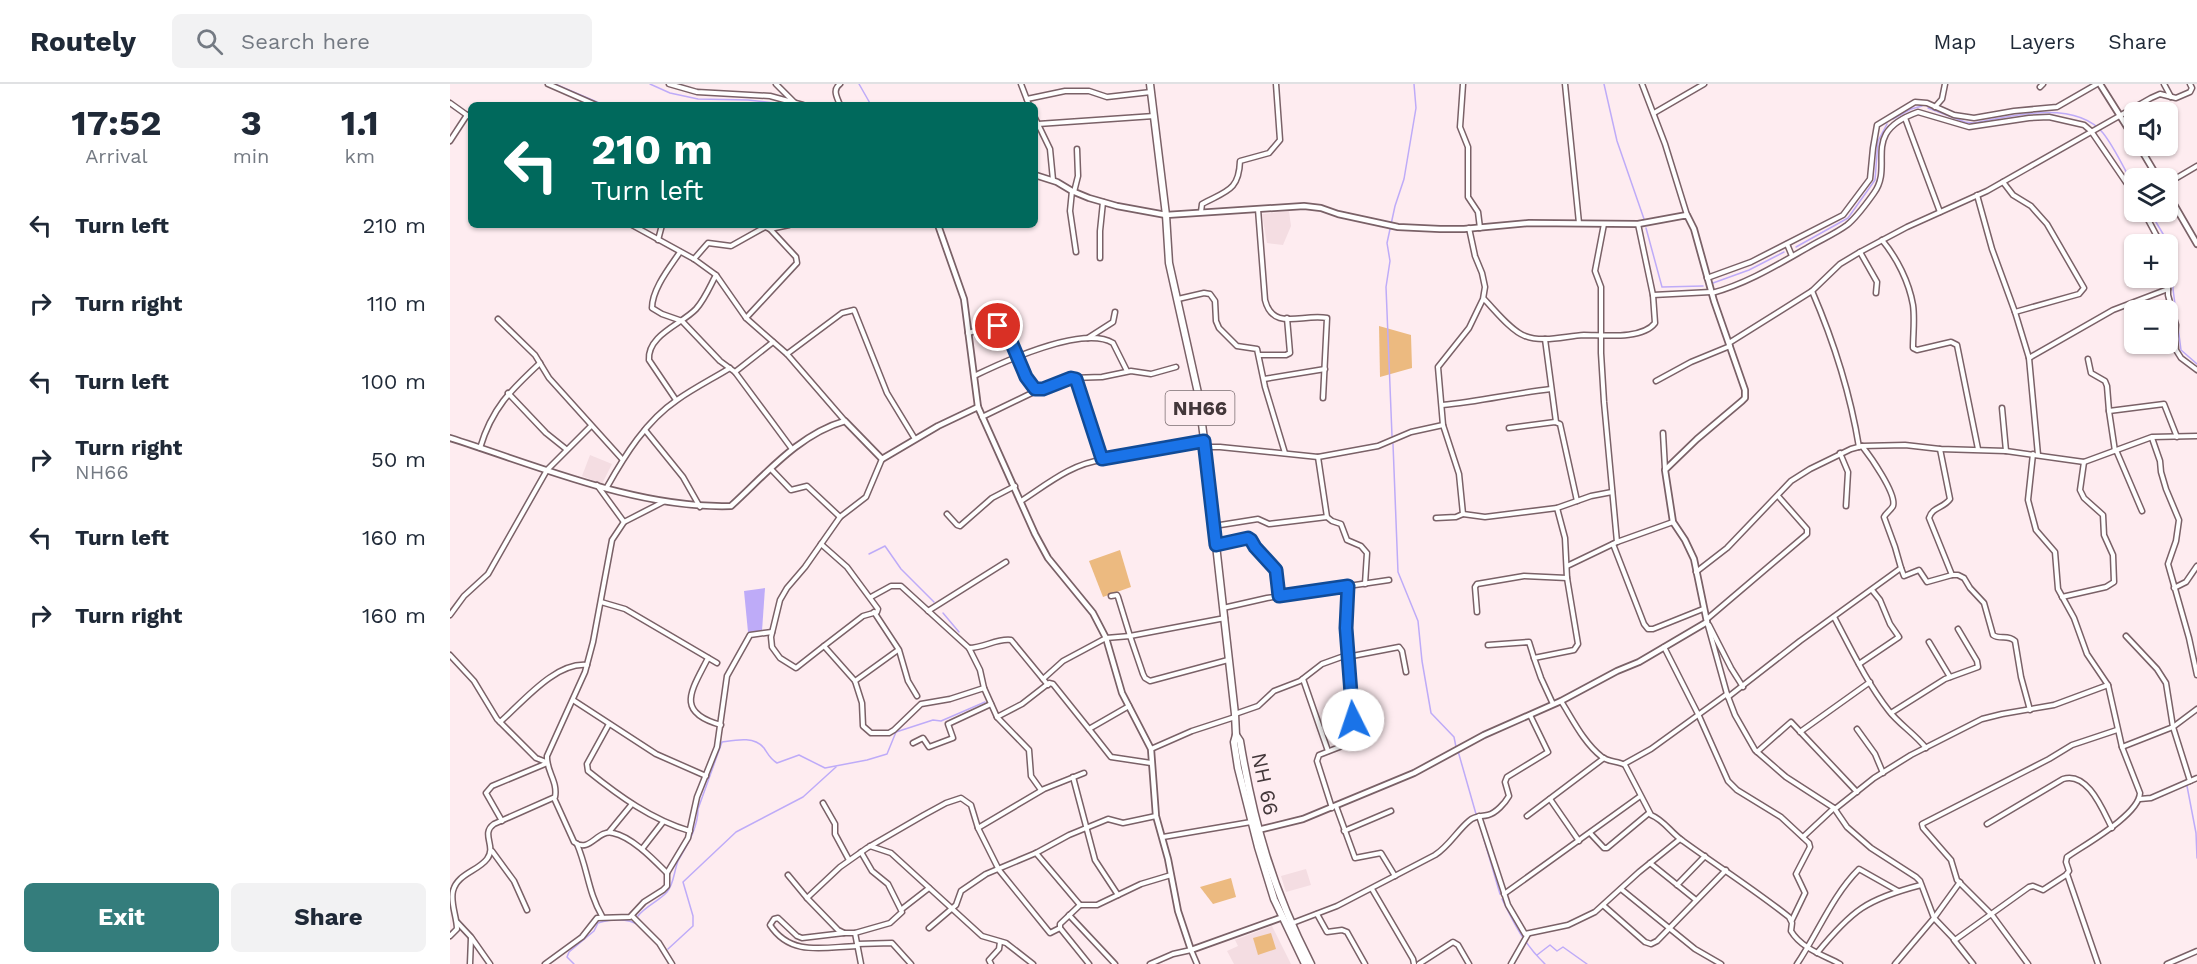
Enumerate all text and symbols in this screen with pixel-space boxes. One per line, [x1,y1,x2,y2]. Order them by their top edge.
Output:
search box [172,14,592,68]
text: Routely [30,25,136,58]
icon: search [193,25,226,58]
text: Search here [241,29,370,54]
text: Map [1933,29,1976,54]
text: Layers [2009,29,2075,54]
text: Share [2108,29,2167,54]
text: 17:52 [71,102,161,144]
text: 3 [240,102,262,144]
text: 1.1 [341,102,379,144]
map controls [2124,102,2178,354]
button: sound [2124,102,2178,156]
text: 210 m [591,125,713,174]
icon: left [492,126,570,204]
text: Arrival [85,144,148,168]
text: min [233,144,270,168]
text: km [345,144,375,168]
button: layers [2124,168,2178,222]
text: Turn left [591,175,703,207]
icon: left [24,209,57,242]
text: Turn left [75,213,169,238]
text: 210 m [362,213,426,238]
button: + [2124,234,2178,288]
icon: right [24,287,57,320]
text: Turn right [75,291,182,316]
text: 110 m [367,291,426,316]
pin [972,300,1023,351]
button: − [2124,300,2178,354]
icon: arrive [981,309,1014,342]
icon: left [24,365,57,398]
text: Turn left [75,369,169,394]
text: 100 m [362,369,426,394]
road number: NH66 [1166,391,1234,425]
text: Turn right [75,435,182,460]
icon: right [24,443,57,476]
text: 50 m [371,447,426,472]
text: NH66 [75,460,129,484]
icon: left [24,521,57,554]
text: Turn left [75,525,169,550]
text: 160 m [362,525,426,550]
icon: right [24,599,57,632]
text: Turn right [75,603,182,628]
text: 160 m [362,603,426,628]
position arrow [1321,688,1385,752]
street label: NH 66 [1247,750,1284,818]
button: Exit [24,883,219,952]
button: Share [231,883,426,952]

